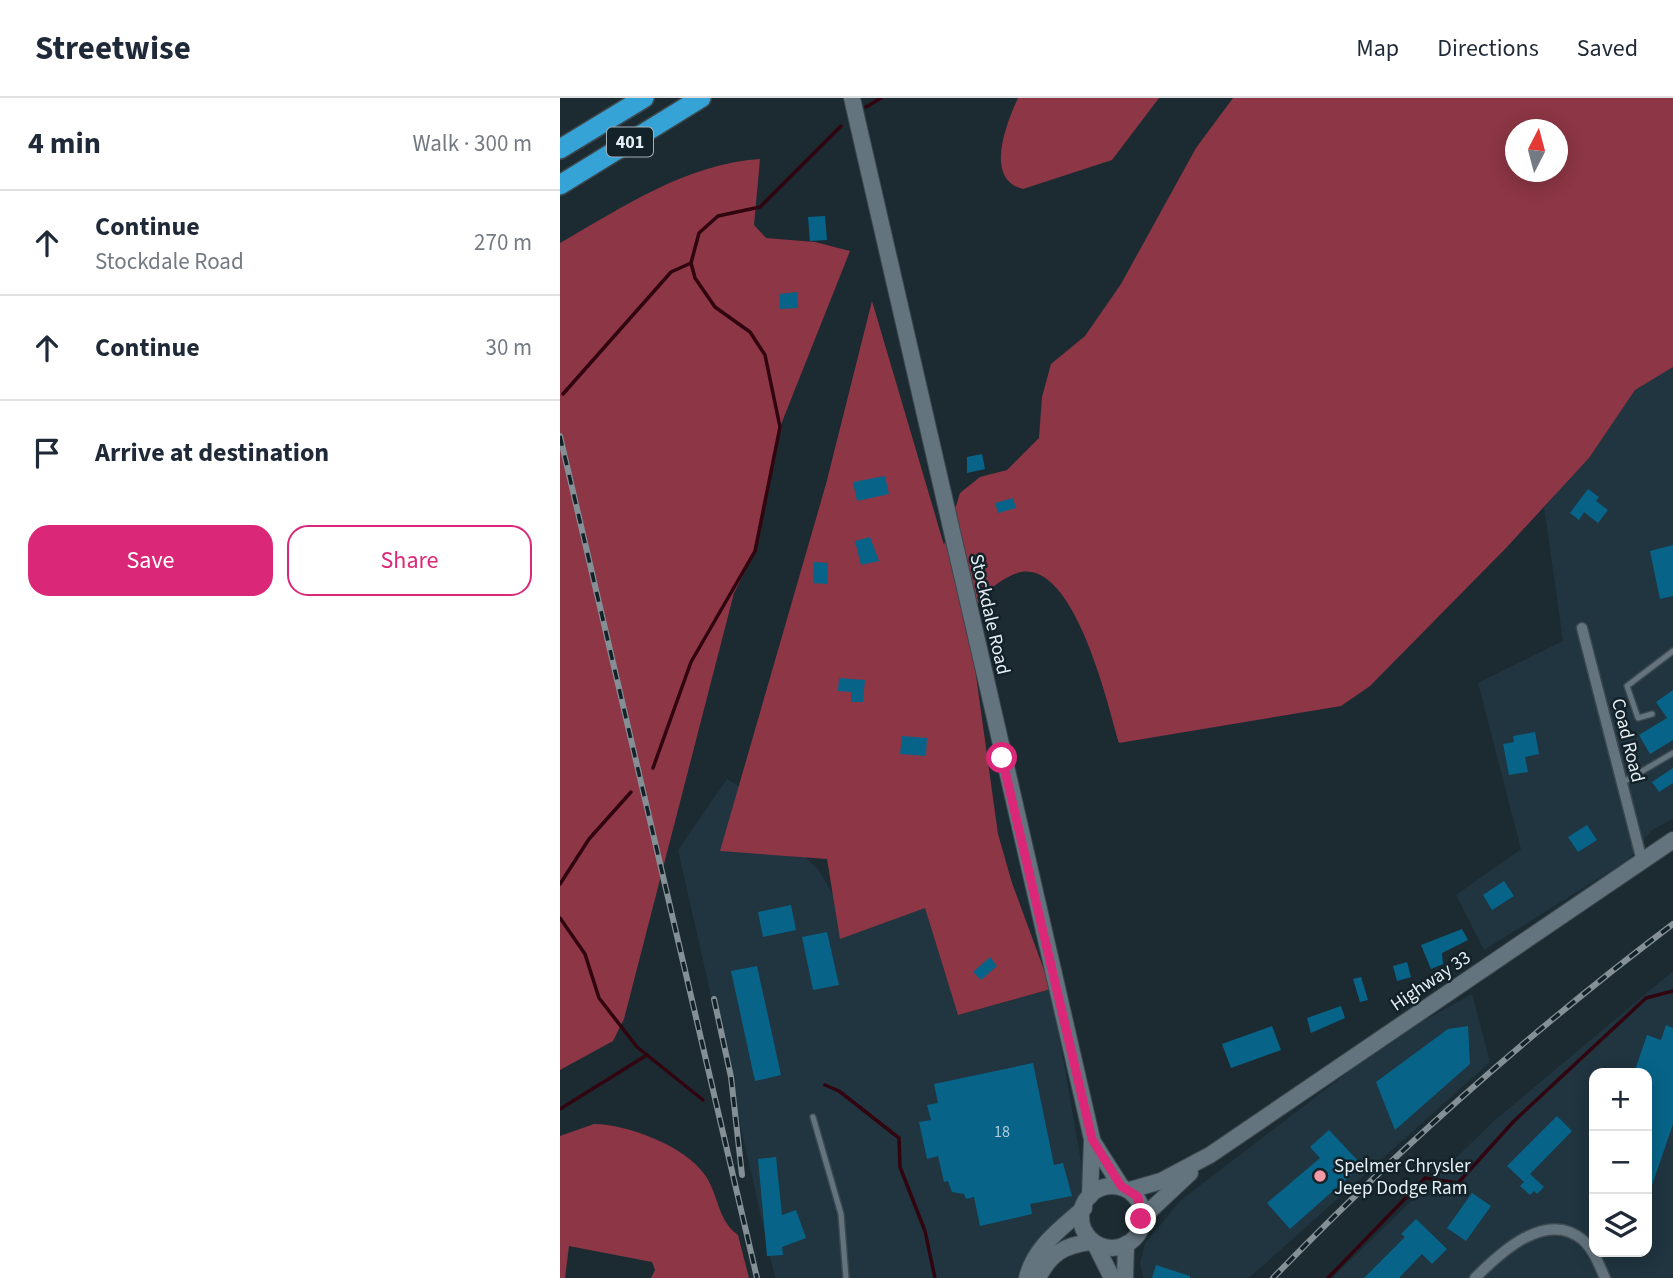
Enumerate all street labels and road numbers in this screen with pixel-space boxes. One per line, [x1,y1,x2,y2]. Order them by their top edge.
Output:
road number: 401 [607,127,653,156]
street label: Stockdale Road [963,551,1017,677]
street label: Coad Road [1604,696,1651,785]
street label: Highway 33 [1385,944,1476,1018]

